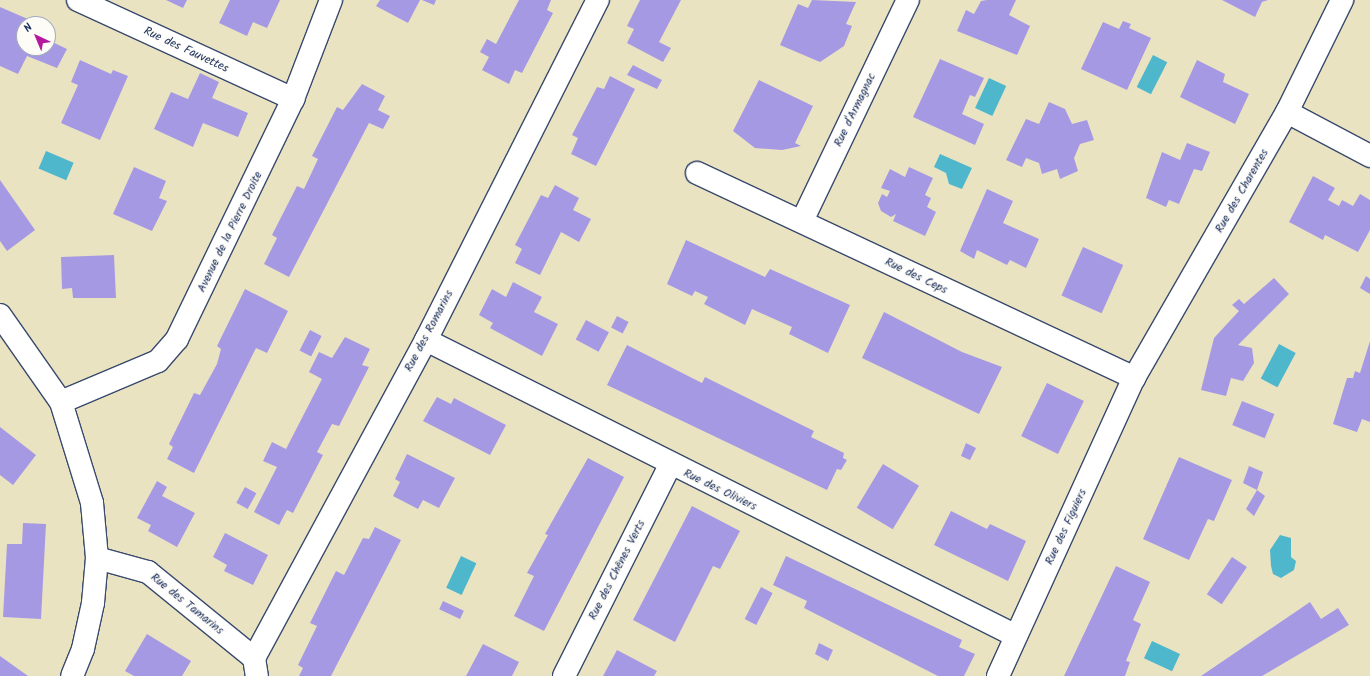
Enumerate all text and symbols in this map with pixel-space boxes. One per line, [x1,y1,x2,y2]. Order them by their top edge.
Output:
north arrow [16,16,56,56]
text: N [20,19,37,37]
street label: Rue des Fauvettes [141,24,231,76]
street label: Rue d'Armagnac [831,71,879,149]
street label: Rue des Charentes [1212,146,1272,236]
street label: Avenue de la Pierre Droite [194,169,266,295]
street label: Rue des Ceps [882,255,950,297]
street label: Rue des Romarins [401,288,457,374]
street label: Rue des Oliviers [681,466,759,514]
street label: Rue des Figuiers [1042,487,1090,567]
street label: Rue des Chênes Verts [586,518,648,622]
street label: Rue des Tamarins [148,570,226,638]

